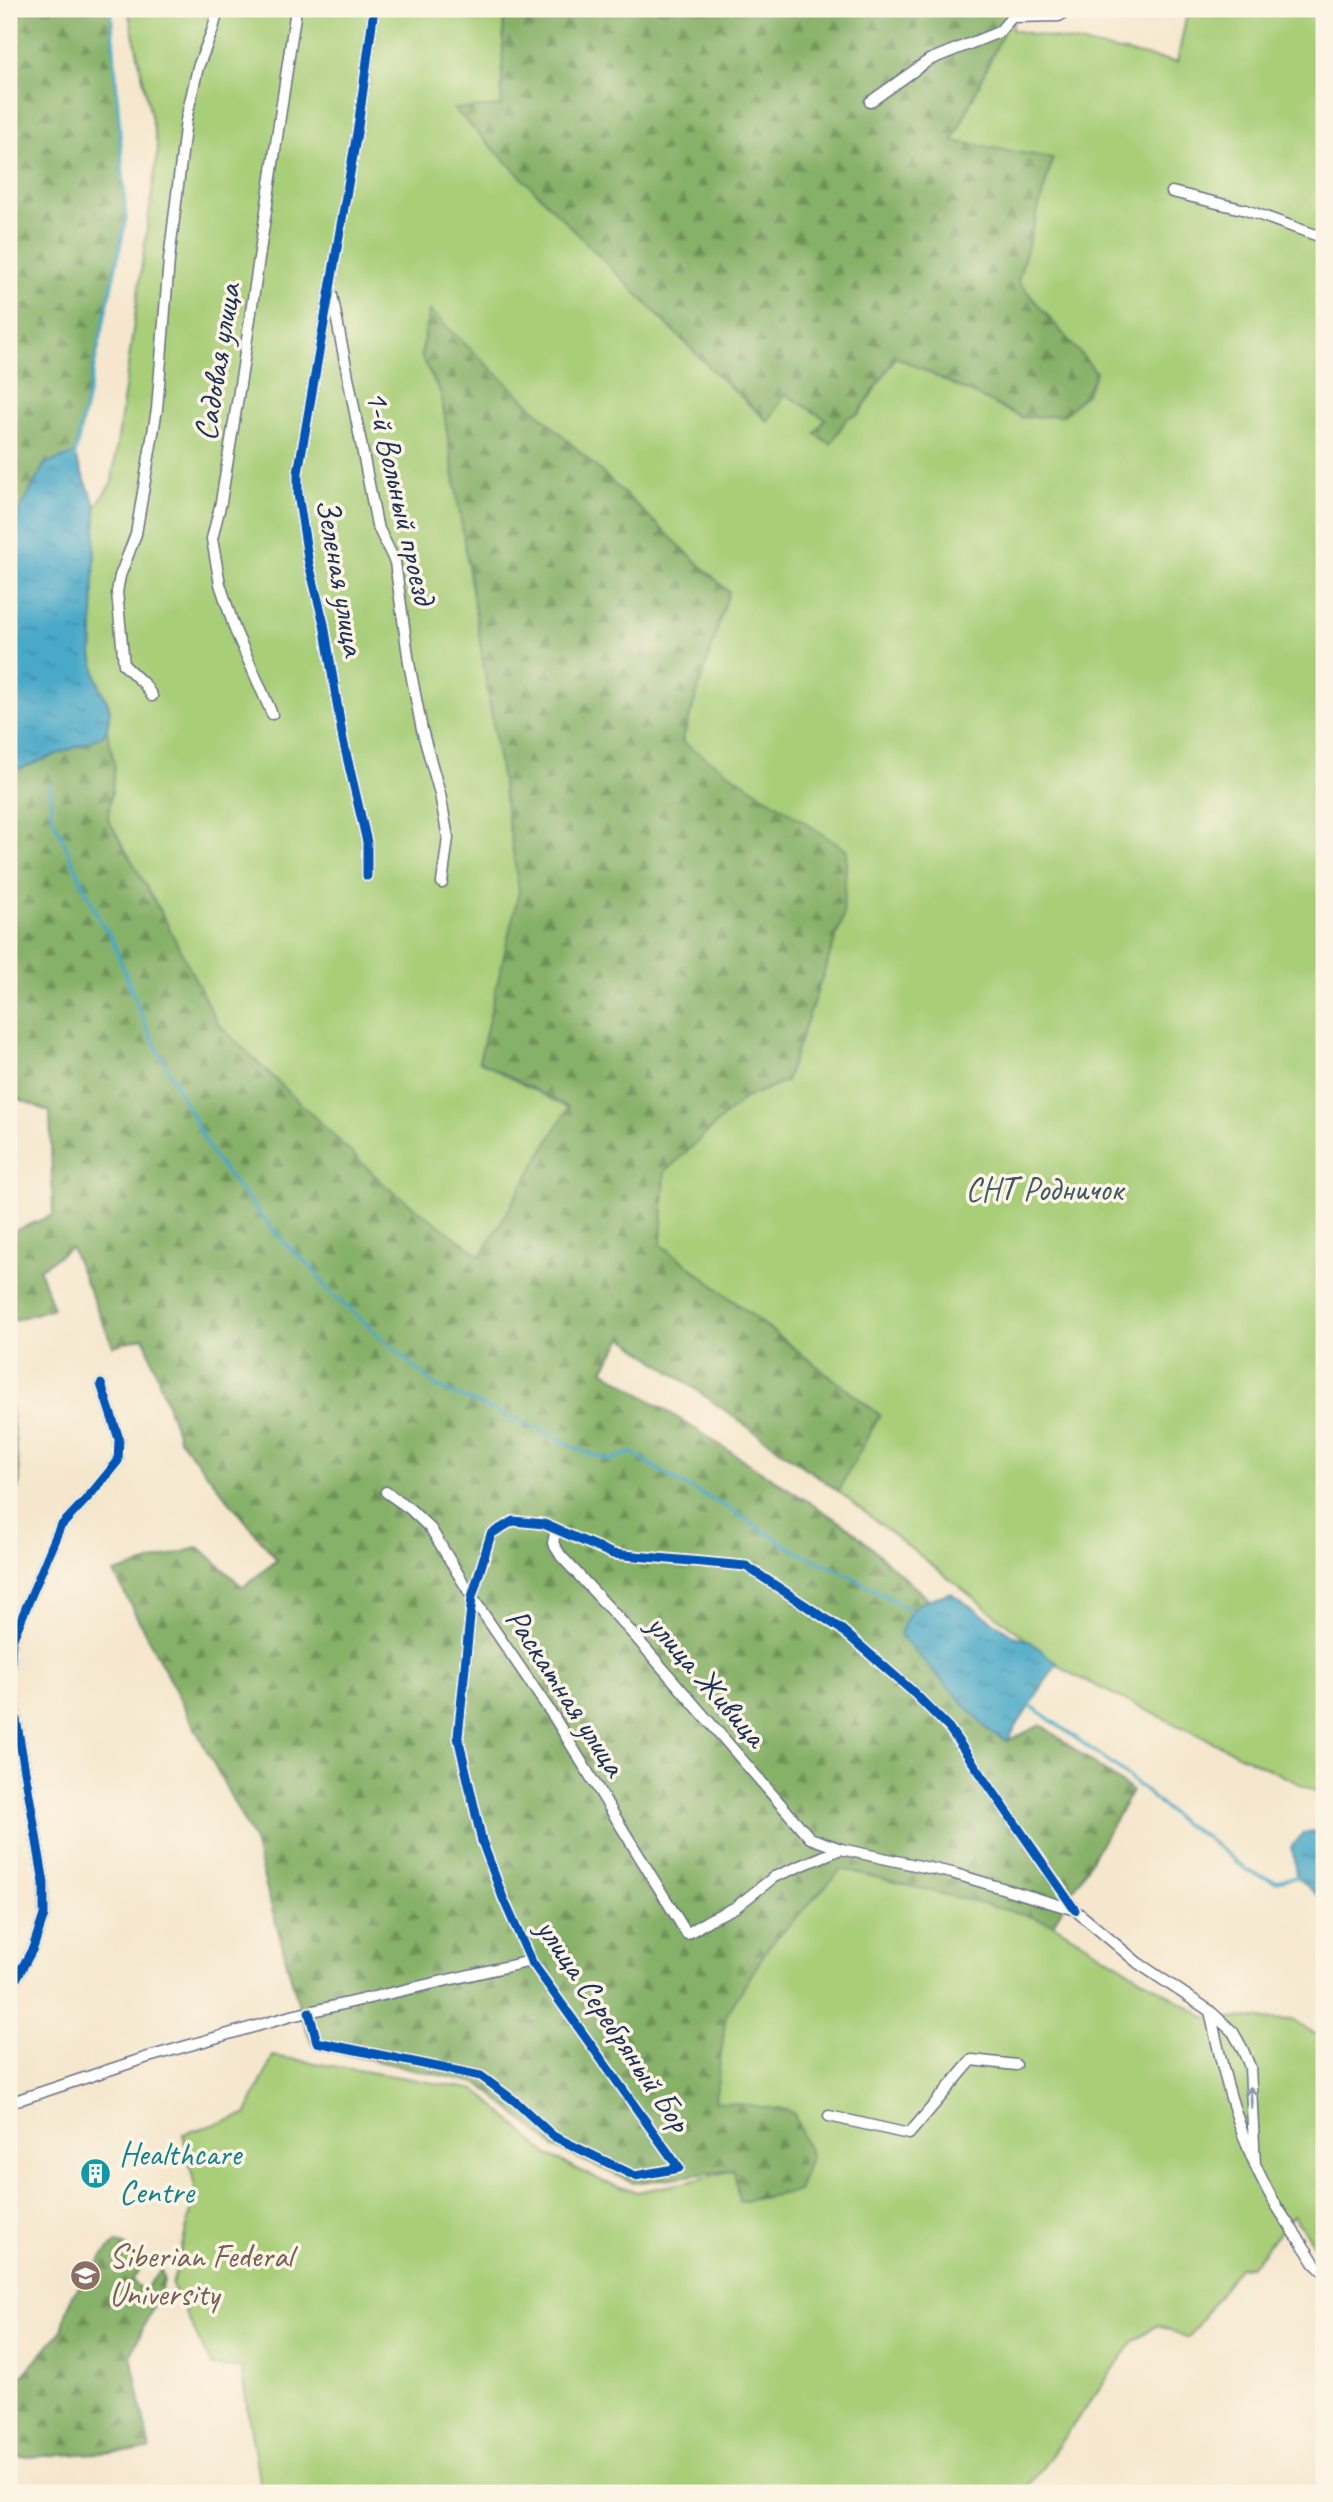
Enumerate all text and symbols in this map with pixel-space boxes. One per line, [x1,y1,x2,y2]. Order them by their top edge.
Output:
street label: Садовая улица [184,278,251,443]
street label: 1-й Вольный проезд [356,386,447,611]
street label: Зеленая улица [306,495,376,662]
park label: СНТ Родничок [965,1168,1125,1210]
street label: Раскатная улица [496,1600,637,1786]
street label: улица Живица [636,1603,778,1757]
street label: улица Серебряный Бор [526,1908,702,2141]
one-way arrow [1244,2085,1257,2108]
place label: Healthcare Centre [119,2133,243,2213]
building icon: Healthcare Centre [79,2156,113,2190]
place label: Siberian Federal University [109,2235,298,2315]
school or university icon: Siberian Federal University [69,2258,103,2292]

